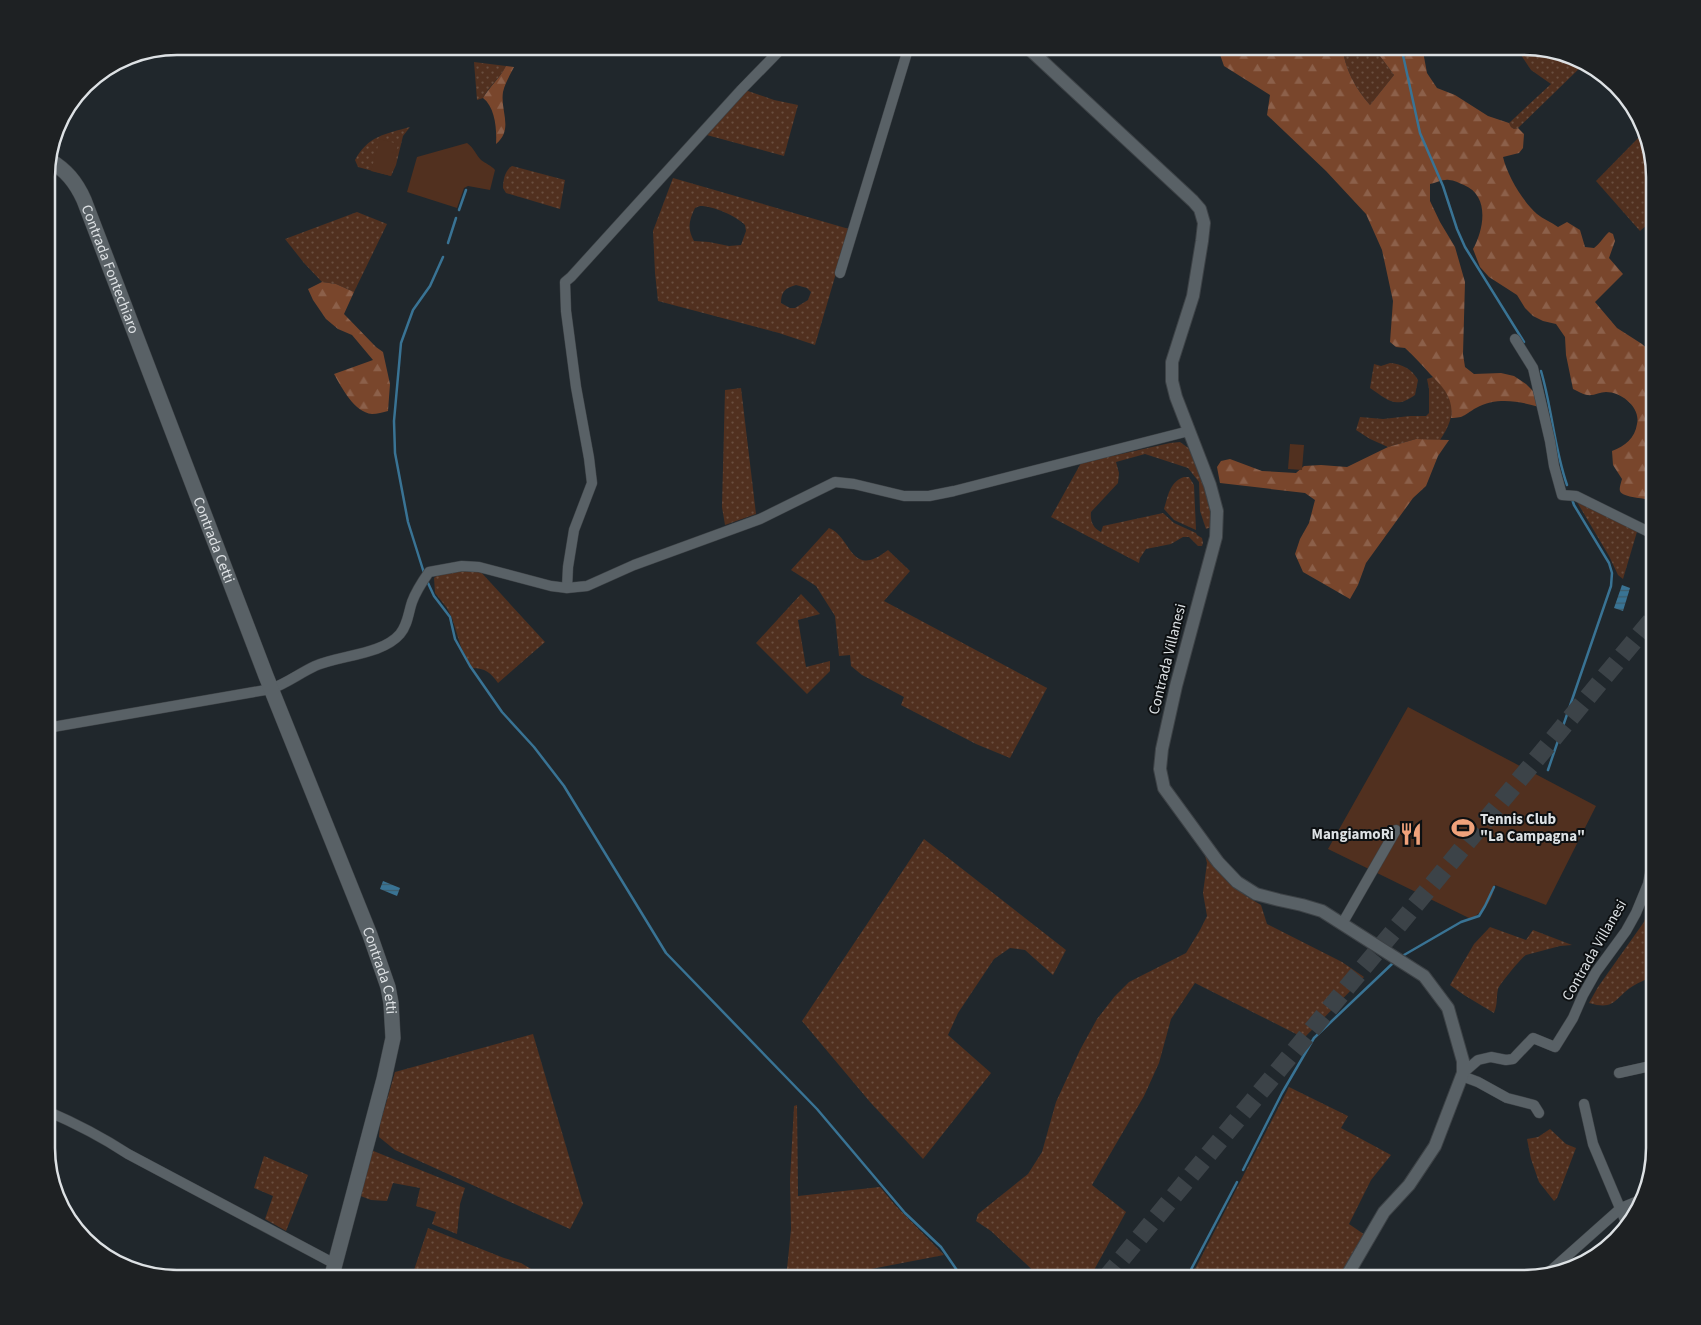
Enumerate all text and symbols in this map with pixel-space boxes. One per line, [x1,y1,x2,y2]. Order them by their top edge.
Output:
street label: Contrada Fontechiaro [76,202,144,337]
street label: Contrada Cetti [187,494,240,586]
street label: Contrada Villanesi [1144,602,1191,717]
place label: Tennis Club "La Campagna" [1480,809,1585,847]
sports icon: Tennis Club "La Campagna" [1450,815,1476,841]
restaurant icon: MangiamoRì [1398,821,1424,847]
place label: MangiamoRì [1312,824,1394,845]
street label: Contrada Villanesi [1557,896,1632,1005]
street label: Contrada Cetti [357,924,402,1015]

